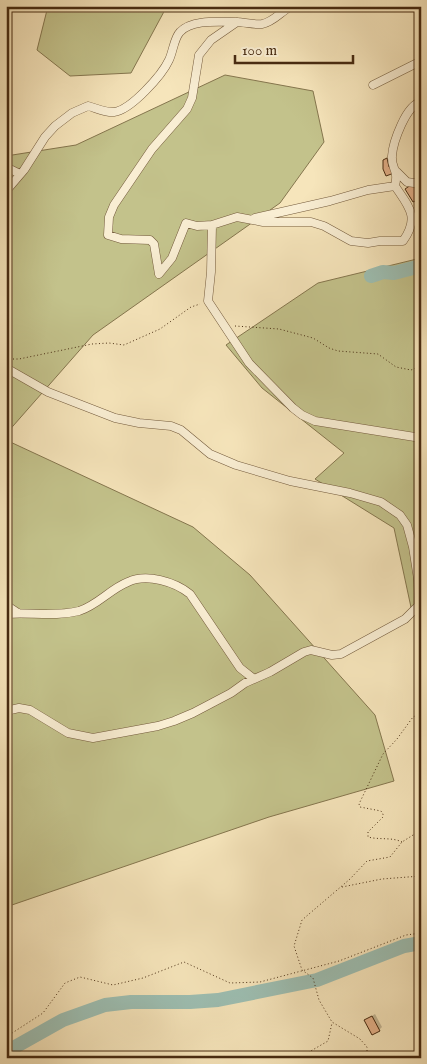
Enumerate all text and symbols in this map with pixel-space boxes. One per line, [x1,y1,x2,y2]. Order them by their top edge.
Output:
scale bar [235,32,352,64]
text: 100 m [242,41,278,60]

